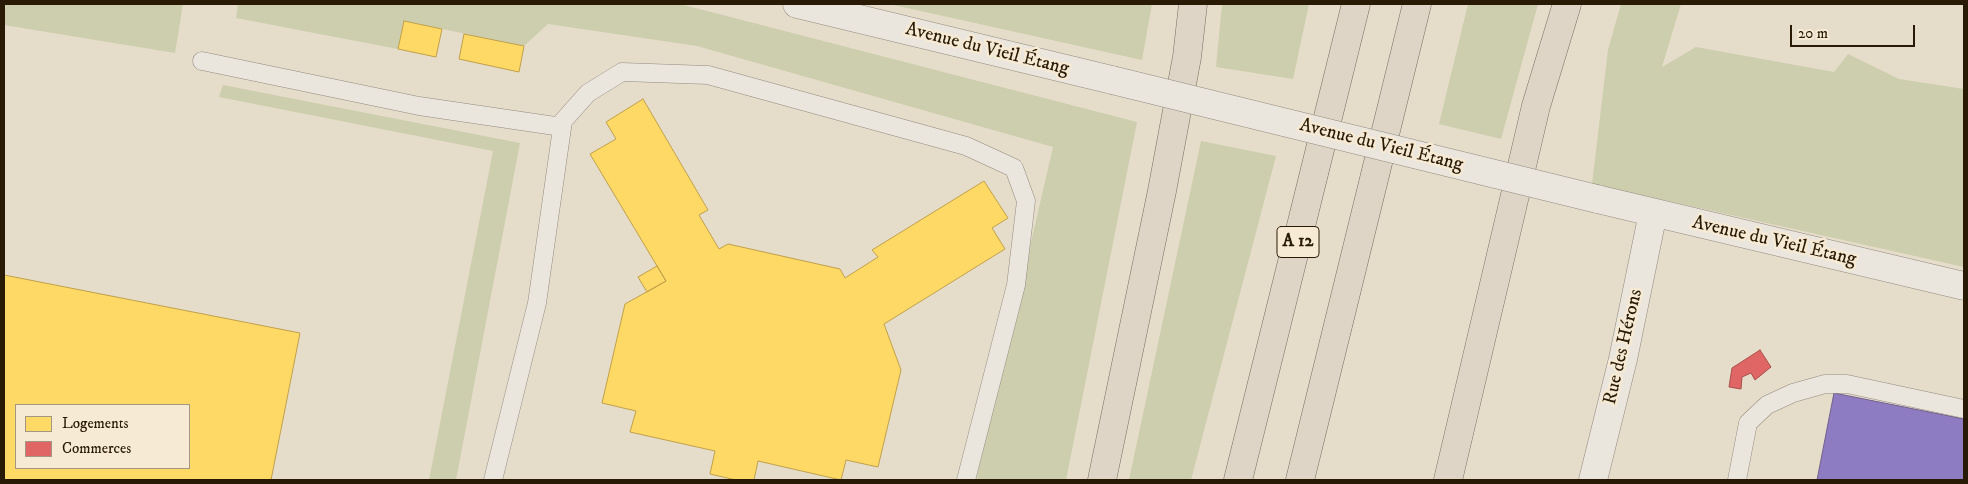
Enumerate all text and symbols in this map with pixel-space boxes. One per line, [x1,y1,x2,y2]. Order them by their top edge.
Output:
scale bar [1793,15,1918,47]
street label: Avenue du Vieil Étang [903,19,1071,81]
text: 20 m [1798,24,1828,43]
street label: Avenue du Vieil Étang [1297,115,1465,177]
street label: Avenue du Vieil Étang [1690,212,1858,272]
road number: A 12 [1277,226,1319,258]
street label: Rue des Hérons [1600,287,1648,407]
legend [15,404,190,469]
text: Logements [62,414,129,433]
text: Commerces [62,439,131,458]

